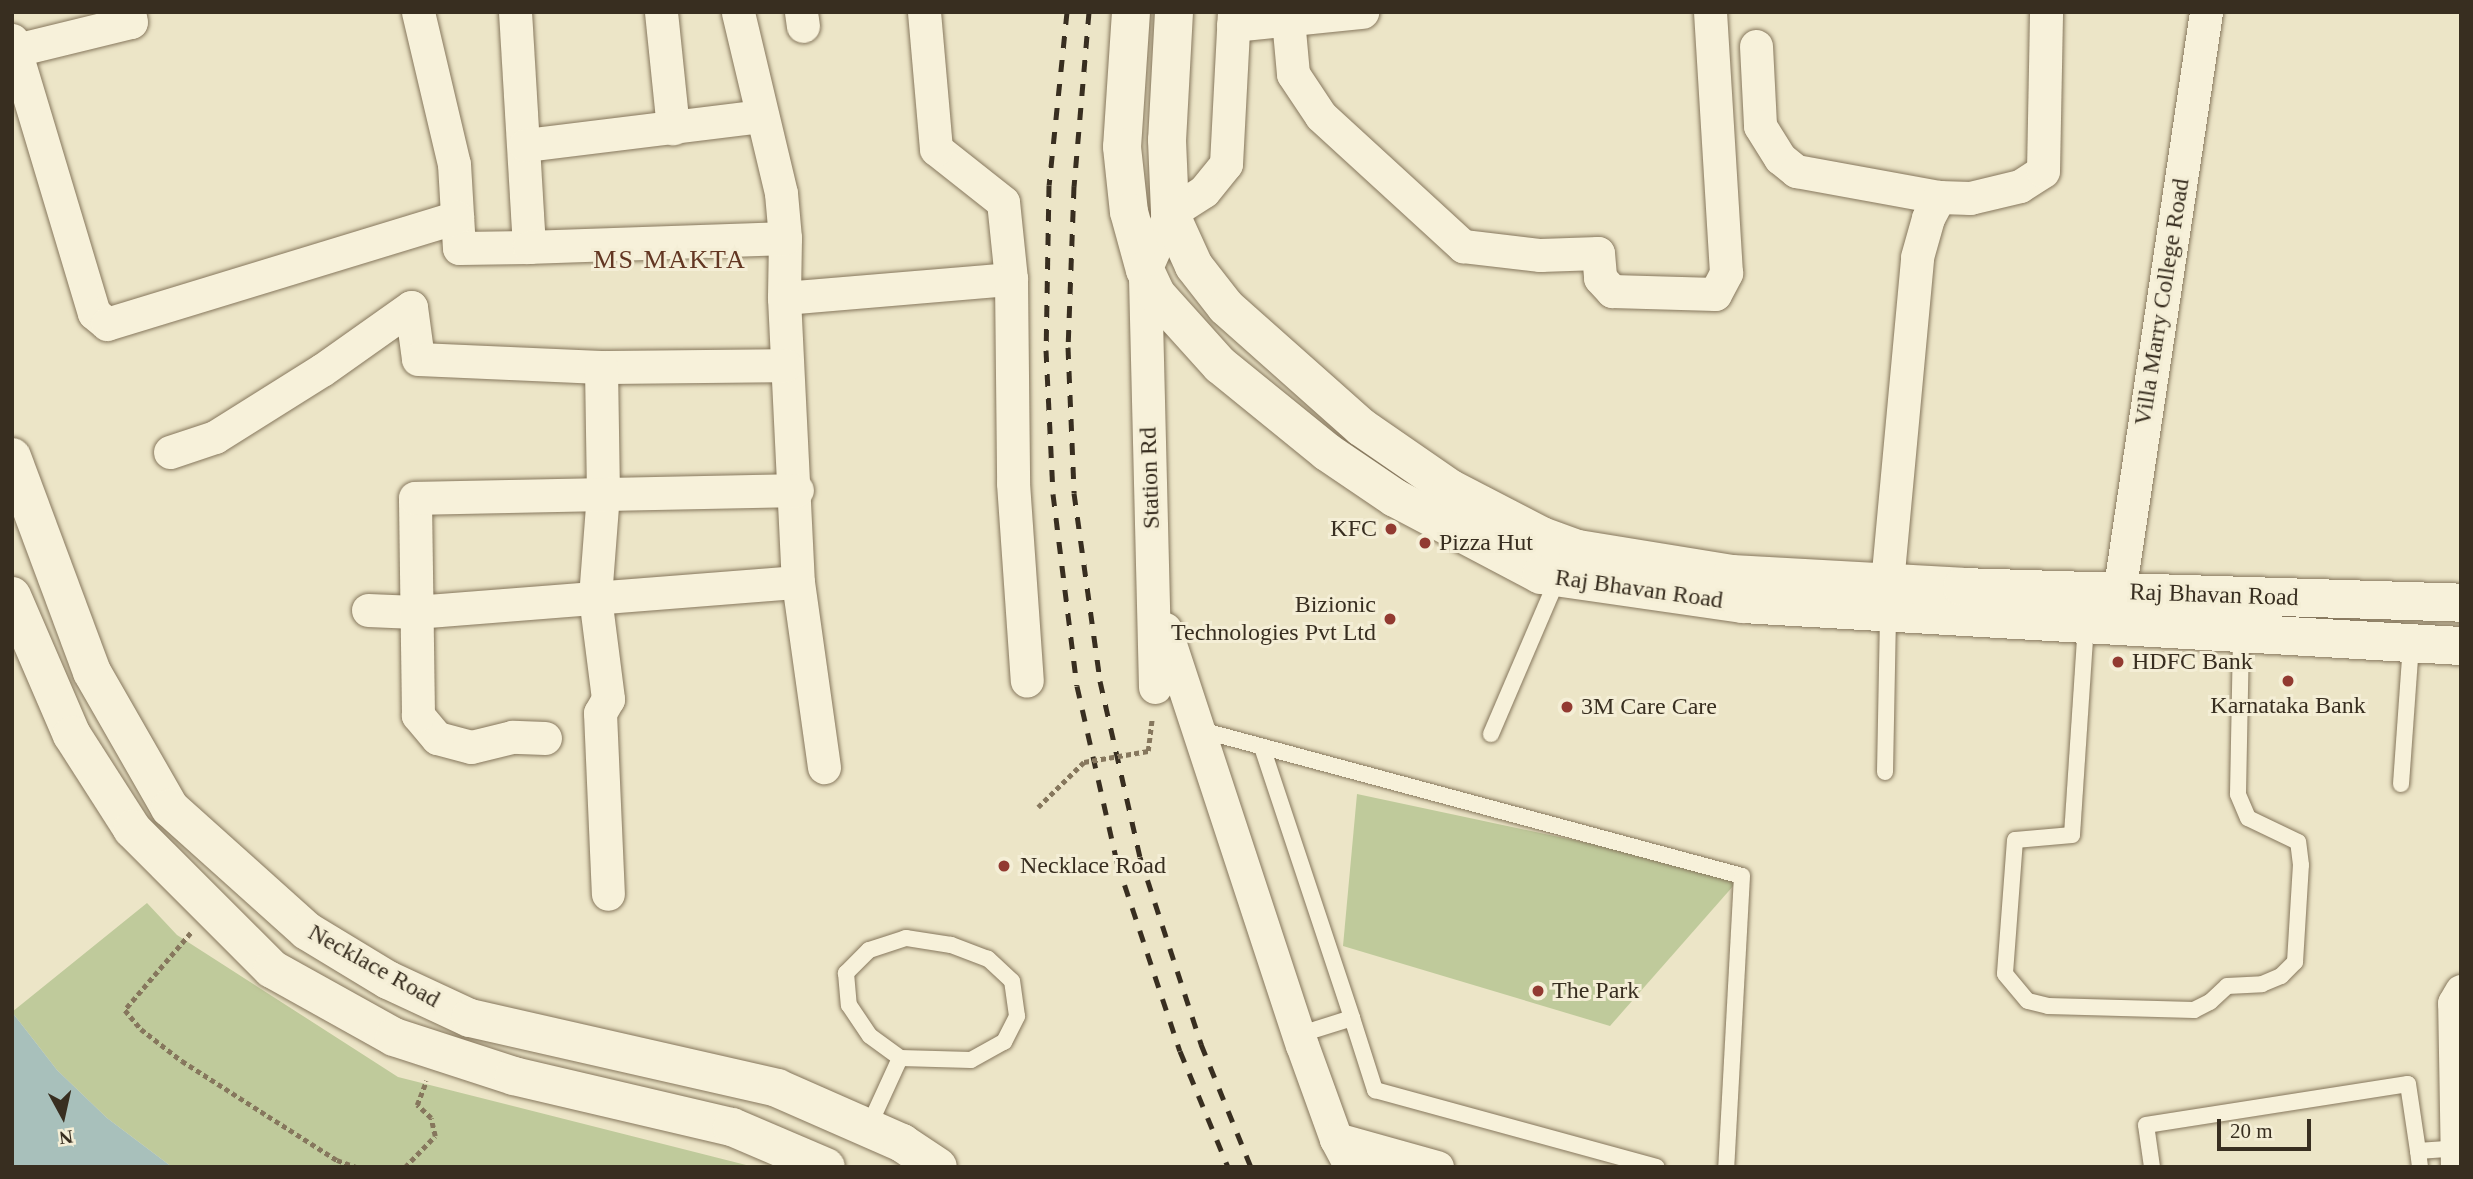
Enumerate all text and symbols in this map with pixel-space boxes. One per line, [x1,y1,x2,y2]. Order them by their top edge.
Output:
street label: Villa Marry College Road [2128,176,2196,428]
district label: MS MAKTA [594,244,746,276]
street label: Station Rd [1134,427,1166,529]
place label: KFC [1330,515,1377,543]
marker: KFC [1383,521,1399,537]
place label: Pizza Hut [1439,529,1533,557]
marker: Pizza Hut [1417,535,1433,551]
street label: Raj Bhavan Road [1553,563,1725,615]
street label: Raj Bhavan Road [2129,578,2299,612]
place label: Bizionic Technologies Pvt Ltd [1171,591,1376,647]
marker: Bizionic Technologies Pvt Ltd [1382,611,1398,627]
place label: HDFC Bank [2132,648,2253,676]
marker: HDFC Bank [2110,654,2126,670]
marker: Karnataka Bank [2280,673,2296,689]
place label: Karnataka Bank [2210,692,2366,720]
place label: 3M Care Care [1581,693,1717,721]
marker: 3M Care Care [1559,699,1575,715]
place label: Necklace Road [1020,852,1166,880]
marker: Necklace Road [994,856,1014,876]
street label: Necklace Road [303,918,445,1014]
place label: The Park [1552,977,1639,1005]
marker: The Park [1530,983,1546,999]
north arrow [28,1081,98,1151]
scale bar [2221,1106,2316,1150]
text: 20 m [2230,1119,2273,1143]
text: N [58,1126,74,1149]

